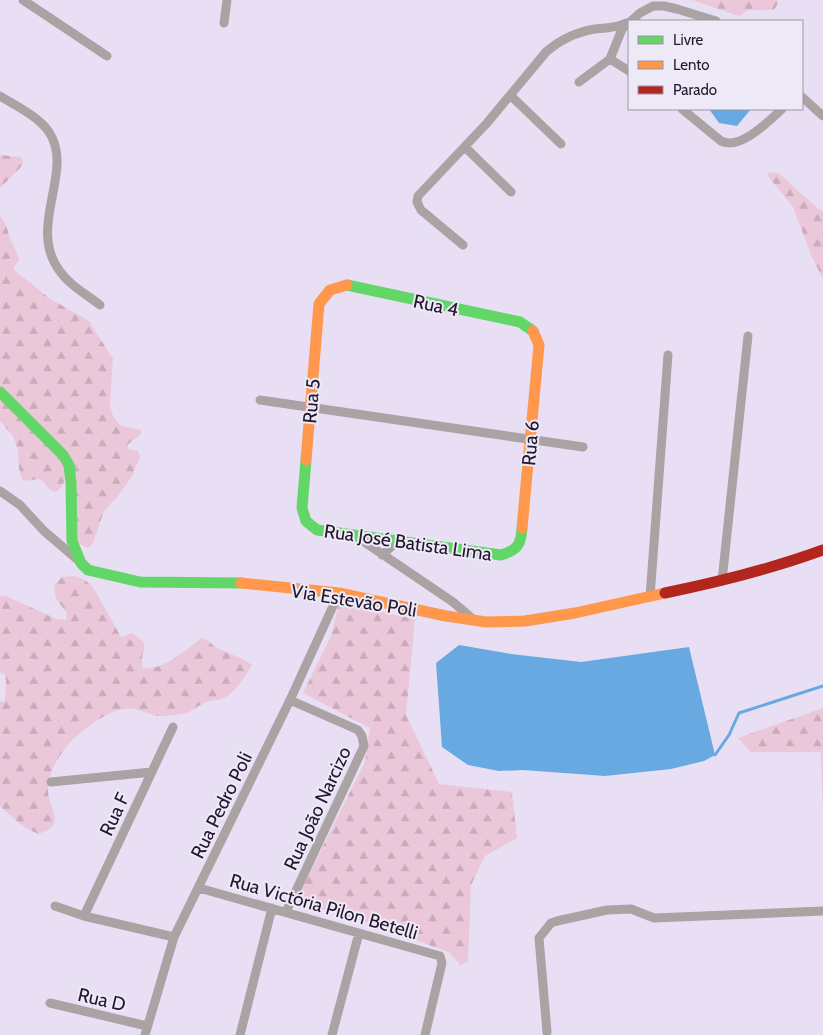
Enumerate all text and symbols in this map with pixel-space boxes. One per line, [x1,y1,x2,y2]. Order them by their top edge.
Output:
legend [628,20,803,110]
text: Livre [673,31,704,49]
text: Lento [673,56,710,74]
text: Parado [673,81,717,99]
street label: Rua 4 [411,290,461,321]
street label: Rua 5 [298,378,325,424]
street label: Rua 6 [517,419,544,467]
street label: Rua José Batista Lima [323,519,493,566]
street label: Via Estevão Poli [290,579,418,622]
street label: Rua João Narcizo [279,743,356,874]
street label: Rua Pedro Poli [186,748,257,862]
street label: Rua F [95,789,134,839]
street label: Rua Victória Pilon Betelli [227,869,421,944]
street label: Rua D [76,983,128,1016]

